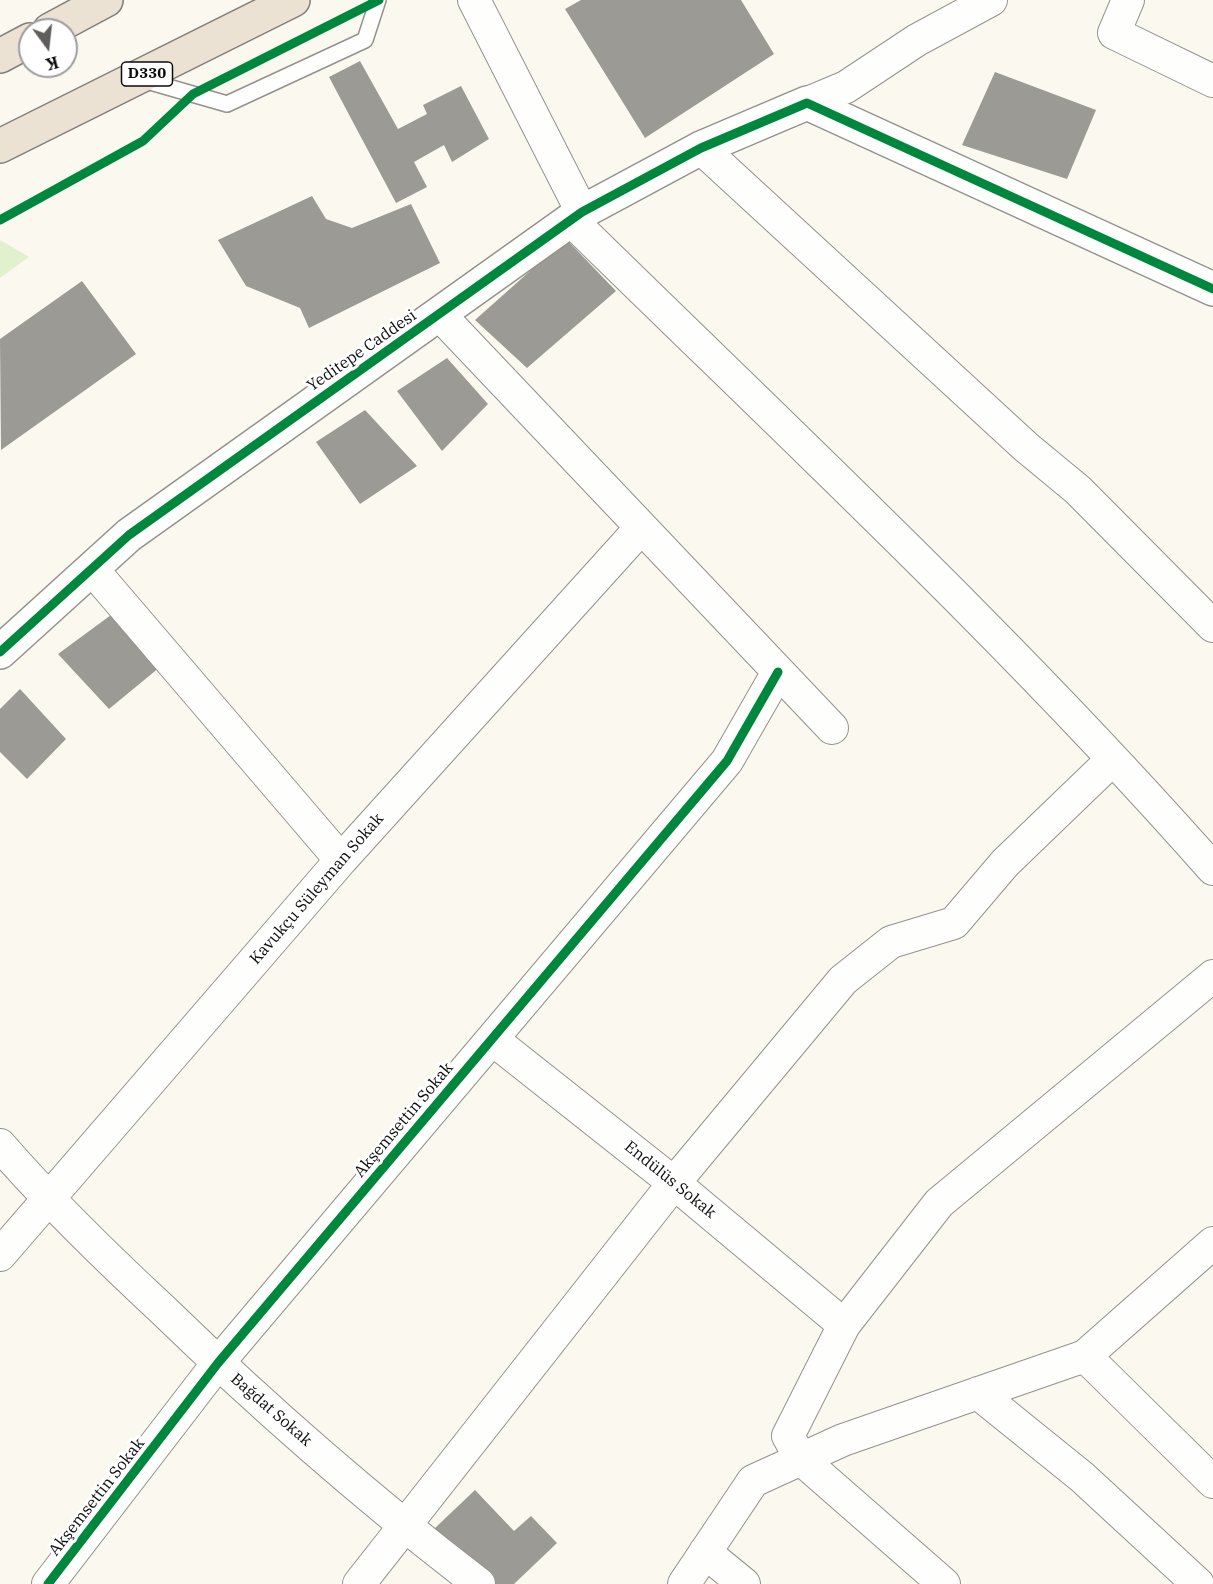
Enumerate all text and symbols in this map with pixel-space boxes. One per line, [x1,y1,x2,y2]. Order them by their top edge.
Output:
north arrow [18,18,78,78]
text: K [44,52,61,75]
road number: D330 [122,62,172,86]
street label: Yeditepe Caddesi [304,306,420,396]
street label: Kavukçu Süleyman Sokak [246,810,388,968]
street label: Akşemsettin Sokak [350,1059,458,1181]
street label: Endülüs Sokak [620,1137,720,1223]
street label: Bağdat Sokak [226,1369,316,1451]
street label: Akşemsettin Sokak [45,1434,149,1560]

